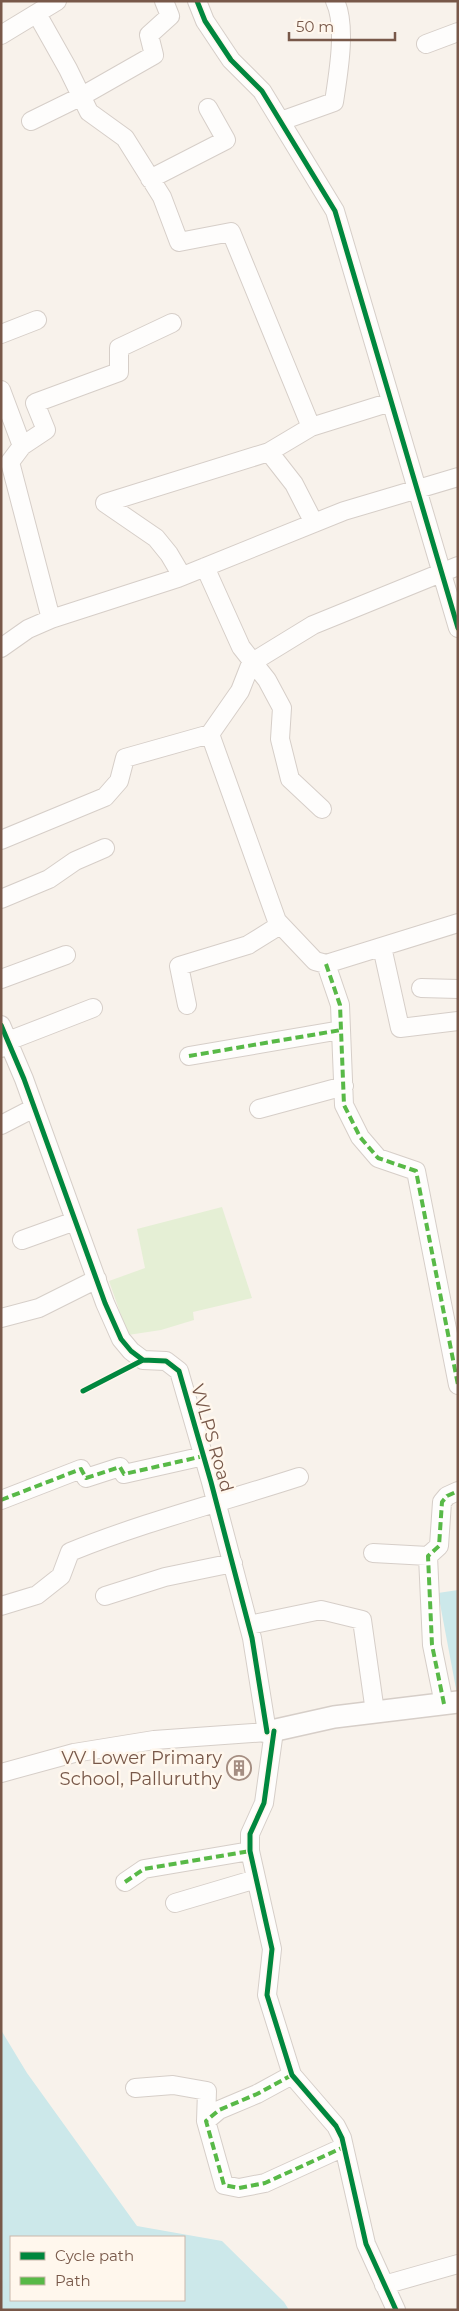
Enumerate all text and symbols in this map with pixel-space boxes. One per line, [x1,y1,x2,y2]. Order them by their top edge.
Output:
scale bar [289,10,395,42]
text: 50 m [296,17,334,36]
street label: VVLPS Road [186,1382,238,1494]
place label: VV Lower Primary School, Palluruthy [60,1747,222,1790]
building icon: VV Lower Primary School, Palluruthy [226,1755,252,1781]
legend [10,2236,185,2301]
text: Cycle path [55,2246,134,2265]
text: Path [55,2271,91,2290]

